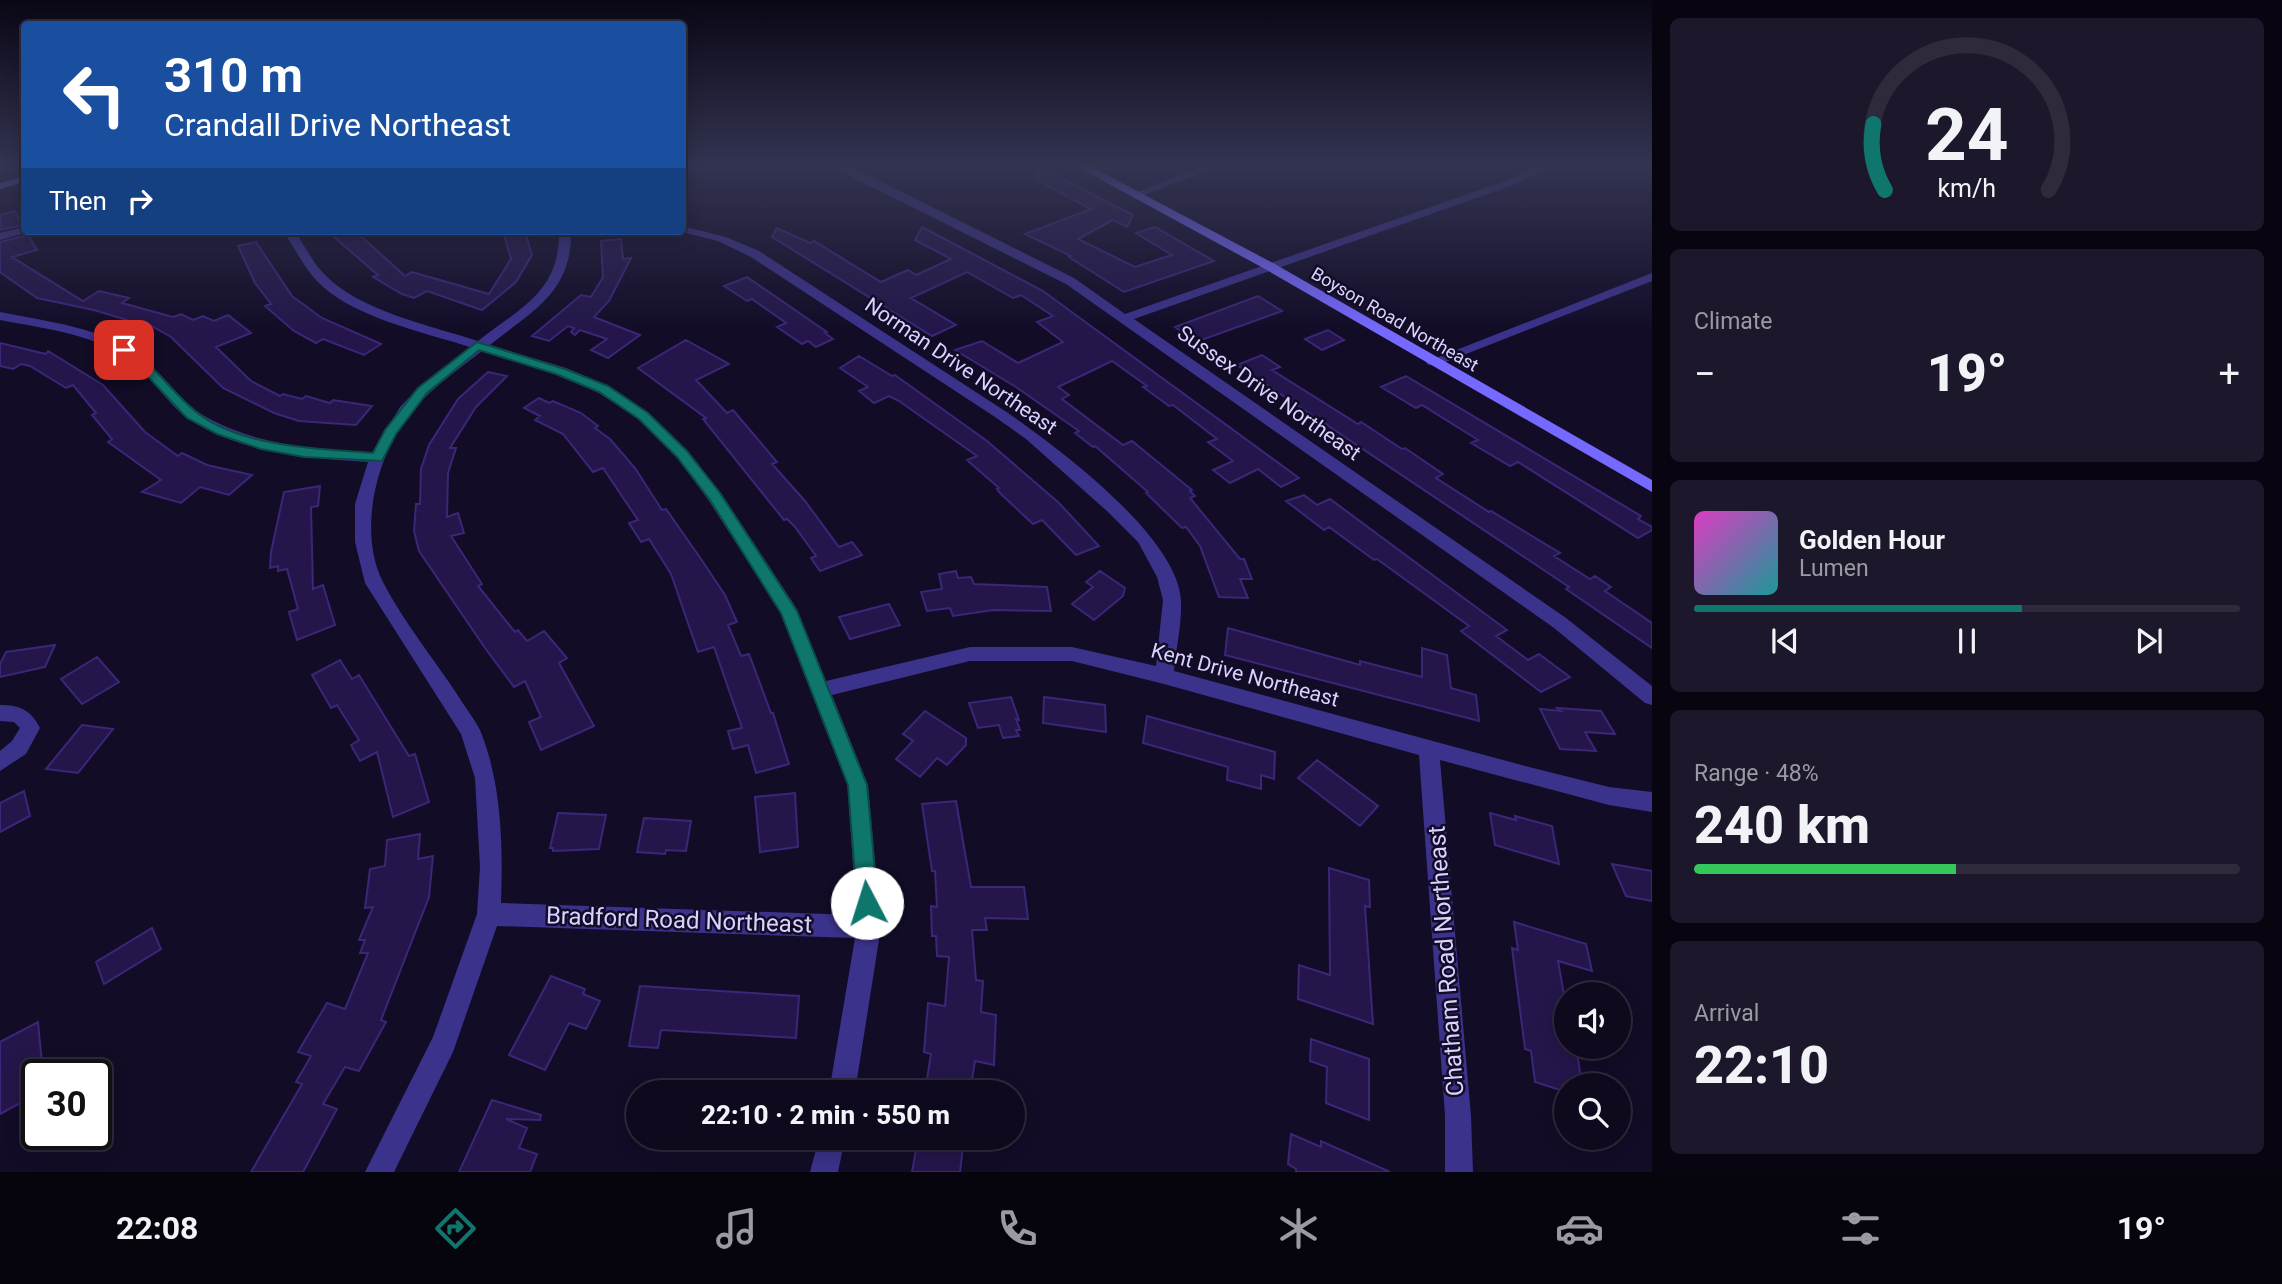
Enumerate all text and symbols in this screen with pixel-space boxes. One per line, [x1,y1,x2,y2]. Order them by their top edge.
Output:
text: 310 m [164,47,303,104]
icon: left [49,49,140,140]
text: 24 [1925,93,2009,179]
text: Crandall Drive Northeast [164,106,511,144]
text: km/h [1938,174,1996,203]
icon: right [121,182,159,220]
text: Then [49,186,107,216]
street label: Boyson Road Northeast [1308,263,1482,376]
street label: Norman Drive Northeast [860,293,1062,439]
text: Climate [1694,308,1773,335]
pin [94,320,154,380]
street label: Sussex Drive Northeast [1173,321,1365,465]
icon: arrive [105,331,143,369]
text: 19° [1927,343,2007,404]
text: − [1694,352,1716,396]
text: + [2218,352,2240,396]
text: Golden Hour [1799,525,1945,555]
text: Lumen [1799,555,1869,582]
icon: previous [1766,622,1804,660]
icon: pause [1948,622,1986,660]
icon: next [2130,622,2168,660]
street label: Kent Drive Northeast [1148,638,1342,712]
text: Range · 48% [1694,760,1819,787]
text: 240 km [1694,795,1870,856]
street label: Chatham Road Northeast [1423,825,1469,1097]
position arrow [830,866,904,940]
street label: Bradford Road Northeast [545,901,813,939]
map controls [1554,982,1631,1150]
button: sound [1554,982,1631,1059]
text: Arrival [1694,1000,1759,1027]
text: 22:10 [1694,1035,1829,1096]
speed limit sign: 30 [21,1059,112,1150]
button: search [1554,1073,1631,1150]
text: 22:10 · 2 min · 550 m [701,1100,950,1130]
icon: directions [431,1204,480,1253]
icon: music [712,1204,761,1253]
icon: phone [993,1204,1042,1253]
icon: climate [1274,1204,1323,1253]
icon: car [1555,1204,1604,1253]
icon: filters [1836,1204,1885,1253]
text: 22:08 [116,1209,198,1247]
text: 19° [2117,1209,2166,1247]

